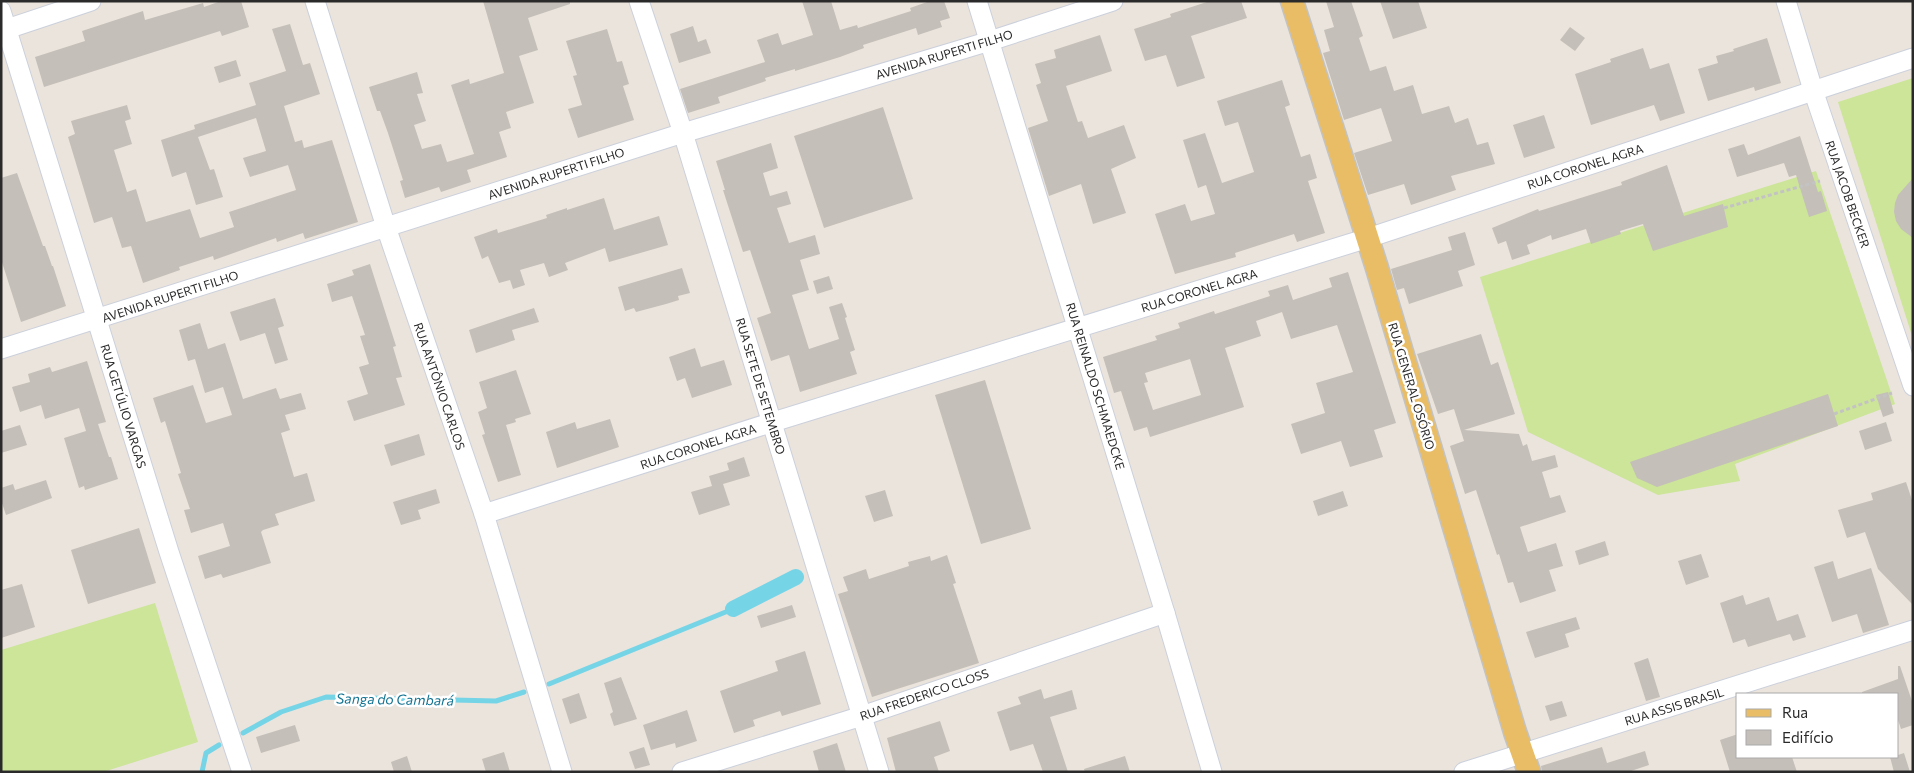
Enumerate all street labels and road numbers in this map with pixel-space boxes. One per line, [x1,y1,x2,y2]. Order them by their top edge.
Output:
street label: AVENIDA RUPERTI FILHO [874,26,1014,82]
street label: RUA JACOB BECKER [1822,138,1873,250]
street label: RUA CORONEL AGRA [1525,141,1645,191]
street label: AVENIDA RUPERTI FILHO [486,144,626,202]
street label: RUA CORONEL AGRA [1139,266,1259,314]
street label: AVENIDA RUPERTI FILHO [100,267,240,325]
street label: RUA REINALDO SCHMAEDCKE [1064,301,1128,471]
street label: RUA SETE DE SETEMBRO [734,316,789,456]
street label: RUA ANTÔNIO CARLOS [412,320,468,452]
street label: RUA GENERAL OSÓRIO [1386,321,1438,451]
street label: RUA GETÚLIO VARGAS [98,342,150,470]
street label: RUA CORONEL AGRA [638,421,758,471]
street label: RUA FREDERICO CLOSS [858,665,990,723]
street label: RUA ASSIS BRASIL [1623,684,1725,728]

